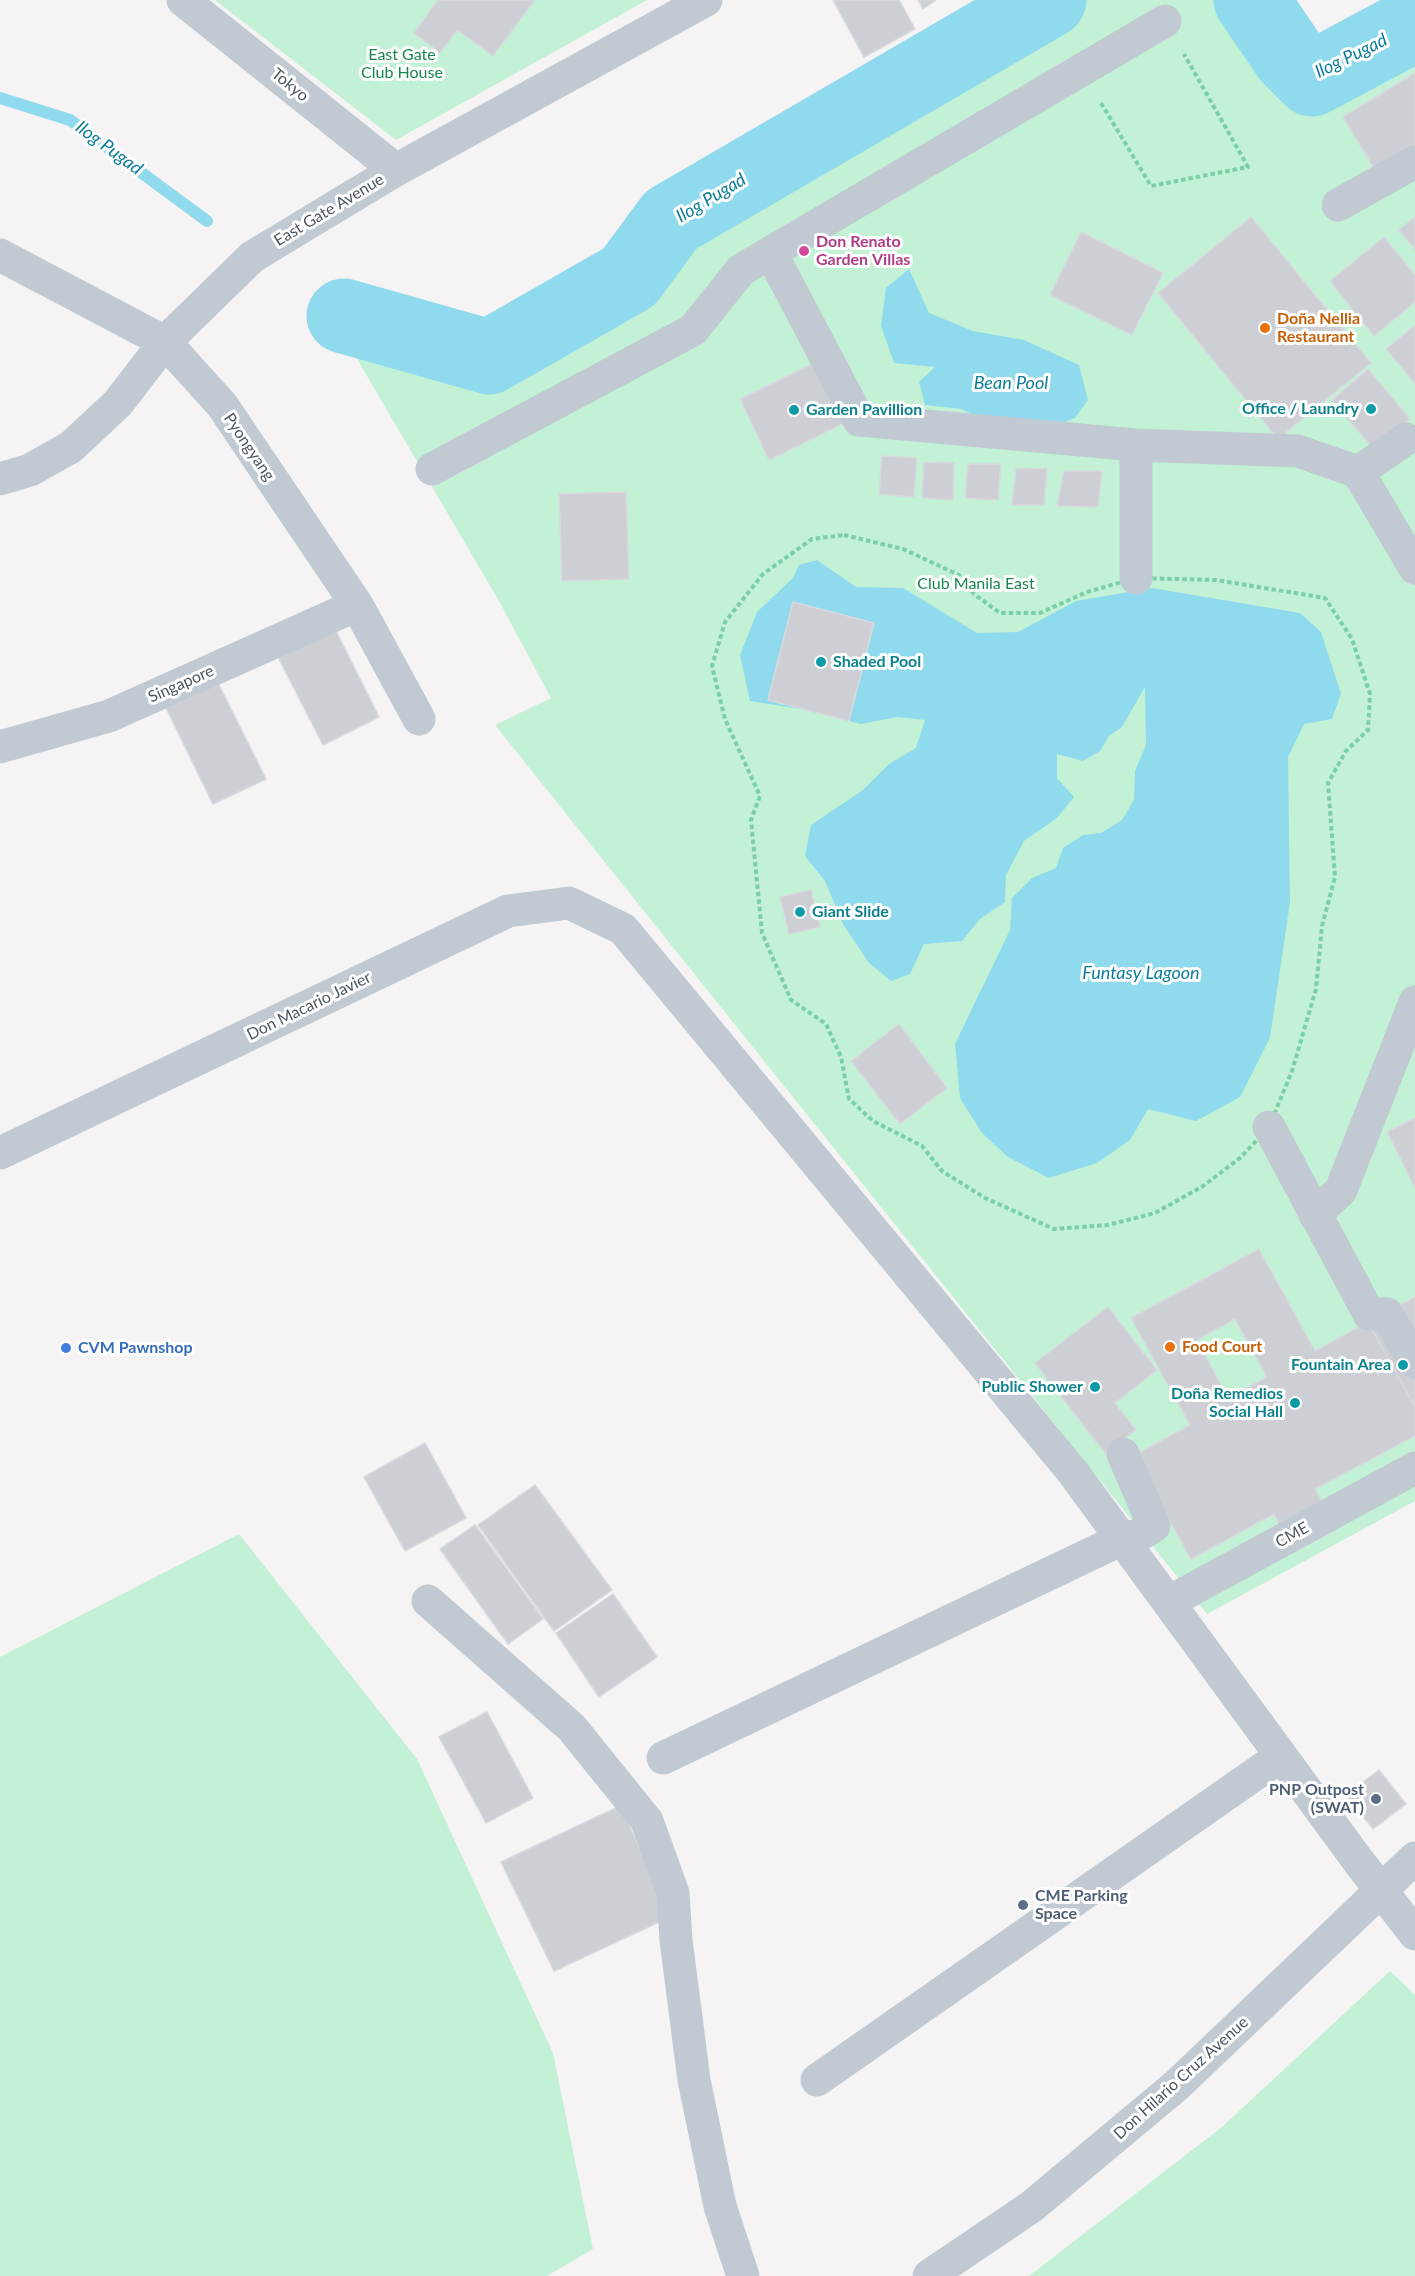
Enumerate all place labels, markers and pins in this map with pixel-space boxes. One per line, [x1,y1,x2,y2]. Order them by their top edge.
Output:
place label: Don Renato Garden Villas [816,232,910,270]
marker: Don Renato Garden Villas [797,244,811,258]
place label: Doña Nellia Restaurant [1277,309,1360,347]
marker: Doña Nellia Restaurant [1258,321,1272,335]
place label: Office / Laundry [1242,399,1359,419]
place label: Garden Pavillion [806,400,922,420]
marker: Office / Laundry [1364,402,1378,416]
marker: Garden Pavillion [787,403,801,417]
place label: Shaded Pool [833,652,921,672]
marker: Shaded Pool [814,655,828,669]
place label: Giant Slide [812,902,889,922]
marker: Giant Slide [793,905,807,919]
place label: Food Court [1182,1337,1262,1357]
place label: CVM Pawnshop [78,1338,193,1358]
marker: Food Court [1163,1340,1177,1354]
marker: CVM Pawnshop [59,1341,73,1355]
place label: Fountain Area [1291,1355,1391,1375]
marker: Fountain Area [1396,1358,1410,1372]
place label: Public Shower [981,1377,1083,1397]
marker: Public Shower [1088,1380,1102,1394]
place label: Doña Remedios Social Hall [1171,1384,1283,1422]
marker: Doña Remedios Social Hall [1288,1396,1302,1410]
place label: PNP Outpost (SWAT) [1269,1780,1364,1818]
marker: PNP Outpost (SWAT) [1369,1792,1383,1806]
place label: CME Parking Space [1035,1886,1128,1924]
marker: CME Parking Space [1016,1898,1030,1912]

